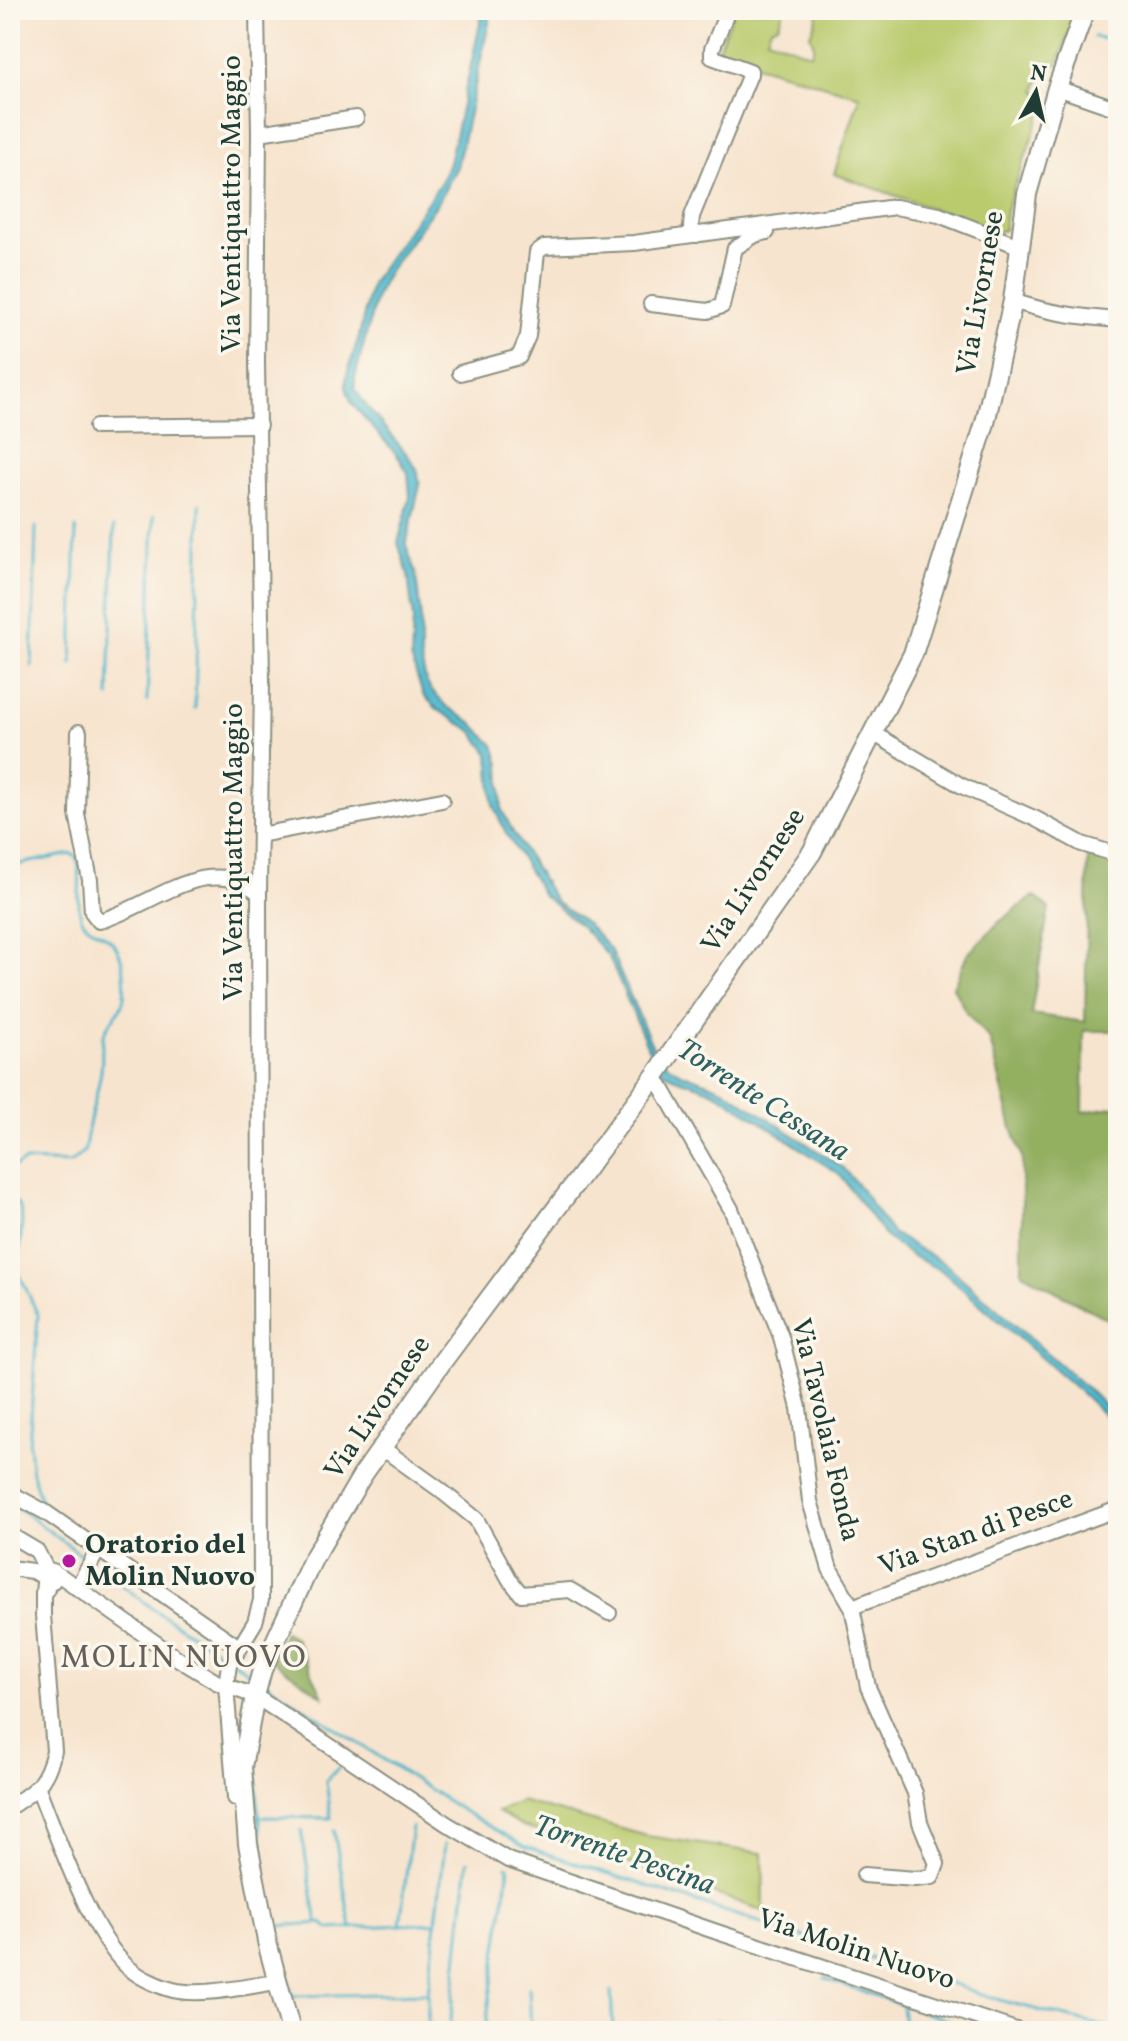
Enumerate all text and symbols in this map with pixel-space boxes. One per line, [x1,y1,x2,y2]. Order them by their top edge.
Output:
north arrow [996,52,1076,132]
street label: Via Ventiquattro Maggio [213,55,252,353]
text: N [1028,58,1049,91]
street label: Via Livornese [947,208,1015,378]
street label: Via Ventiquattro Maggio [215,703,254,1001]
street label: Via Livornese [692,801,816,961]
water label: Torrente Cessana [668,1029,858,1173]
street label: Via Tavolaia Fonda [780,1315,870,1545]
street label: Via Livornese [315,1328,441,1488]
street label: Via Stan di Pesce [874,1480,1078,1586]
place label: Oratorio del Molin Nuovo [85,1526,255,1597]
marker: Oratorio del Molin Nuovo [60,1552,78,1570]
district label: MOLIN NUOVO [60,1637,308,1681]
water label: Torrente Pescina [528,1805,720,1907]
street label: Via Molin Nuovo [752,1900,960,2000]

